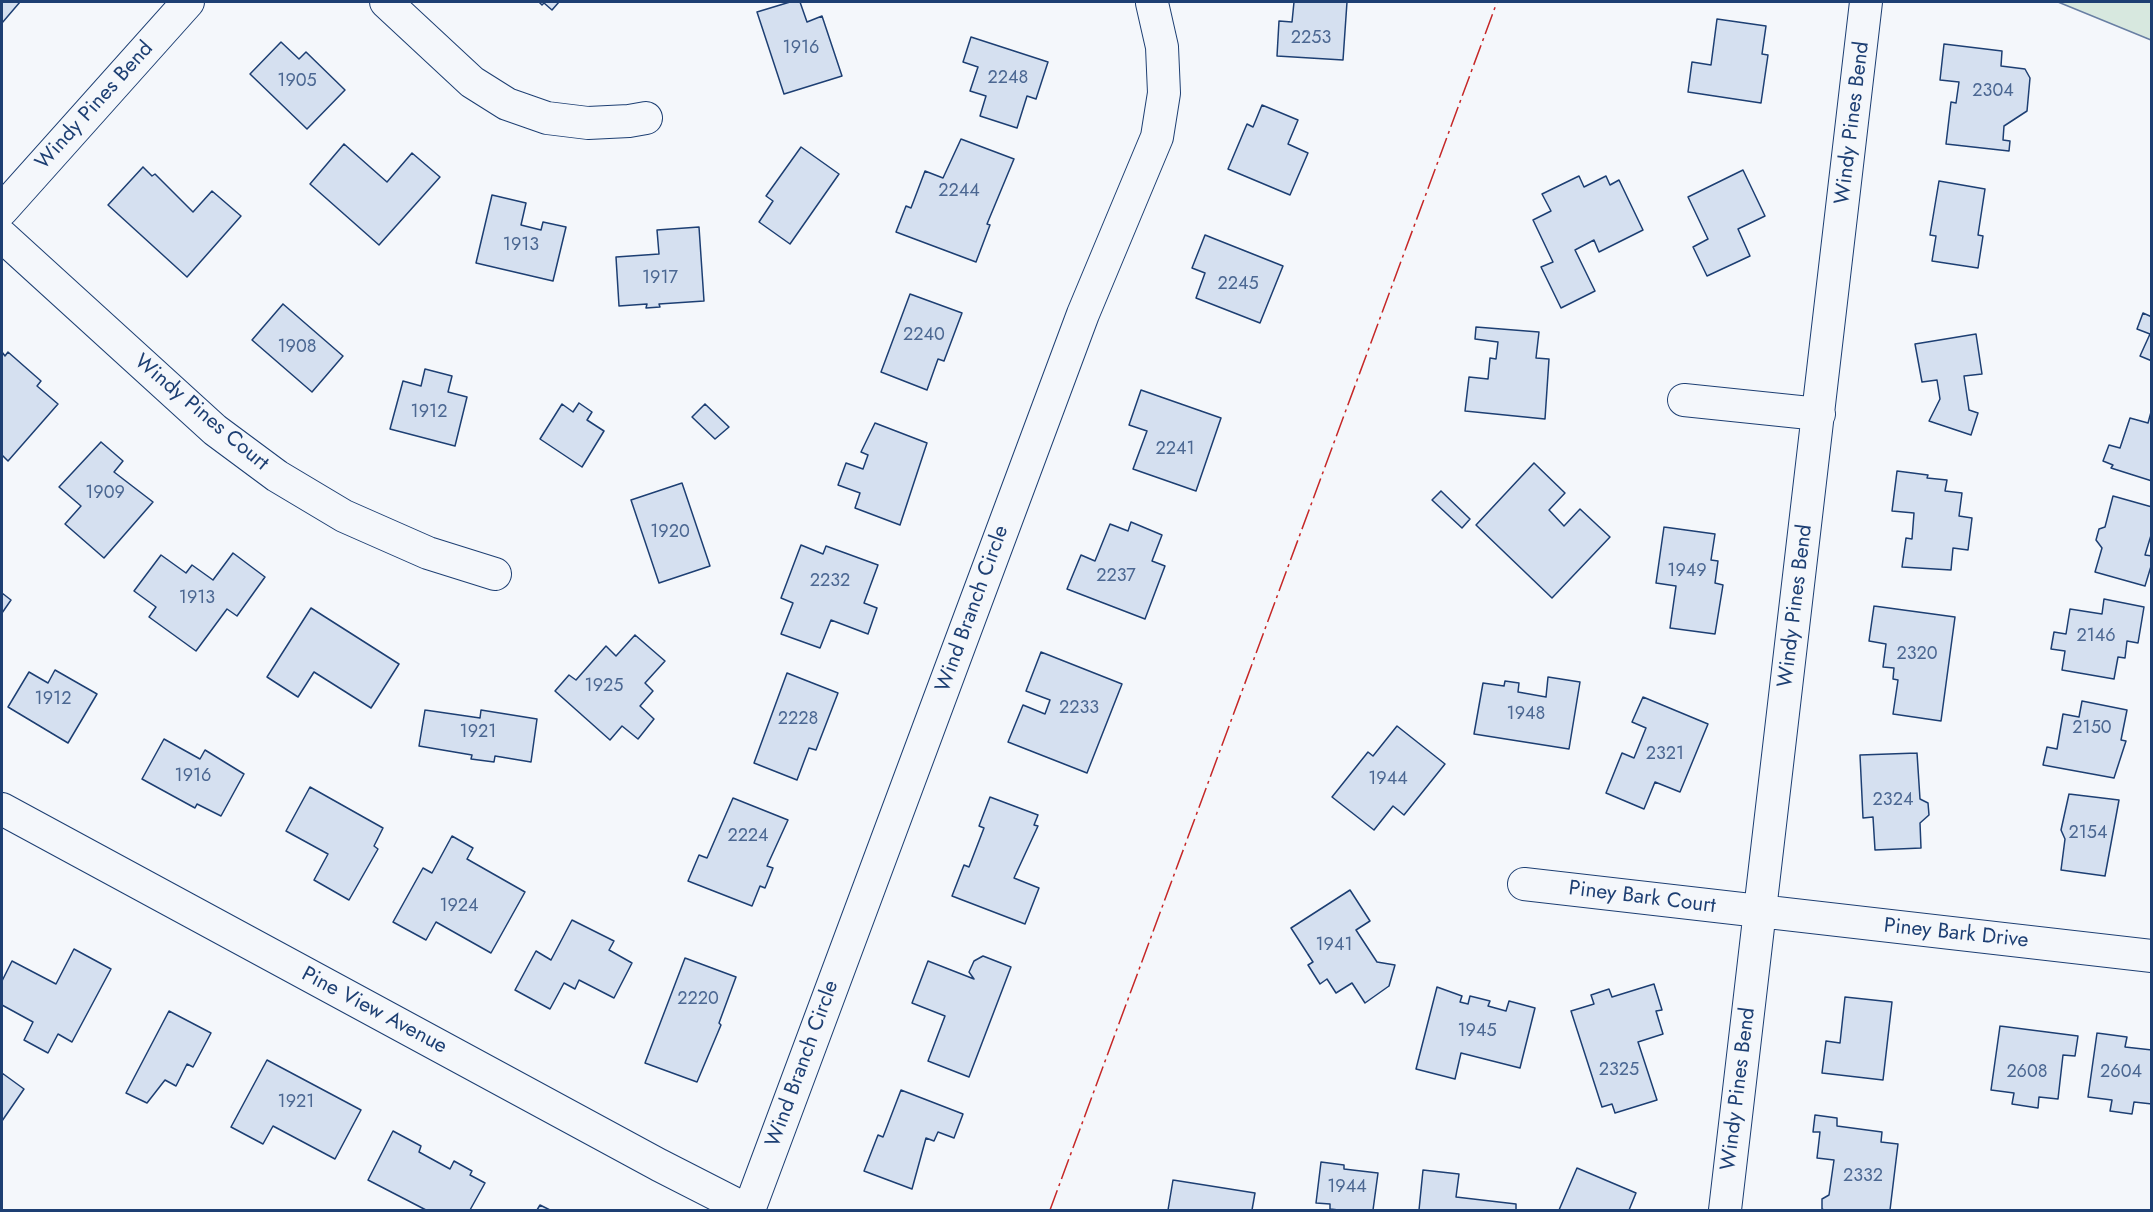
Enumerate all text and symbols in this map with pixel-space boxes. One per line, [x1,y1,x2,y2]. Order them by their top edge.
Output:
house number: 2253 [1291,28,1331,50]
street label: Windy Pines Bend [31,37,159,175]
house number: 1916 [783,38,819,60]
street label: Windy Pines Bend [1831,40,1875,206]
house number: 2248 [988,68,1028,90]
house number: 1905 [277,71,317,93]
house number: 2304 [1972,81,2014,103]
house number: 2244 [938,181,980,203]
house number: 1913 [503,235,539,257]
house number: 1917 [642,268,678,290]
house number: 2245 [1217,274,1259,296]
house number: 2240 [903,325,945,347]
house number: 1908 [277,337,317,359]
street label: Windy Pines Court [129,350,273,476]
house number: 1912 [411,402,447,424]
house number: 2241 [1155,439,1195,461]
house number: 1909 [85,483,125,505]
house number: 1920 [650,522,690,544]
street label: Wind Branch Circle [931,522,1015,696]
street label: Windy Pines Bend [1774,523,1818,689]
house number: 1949 [1667,561,1707,583]
house number: 2237 [1096,566,1136,588]
house number: 2232 [810,571,850,593]
house number: 1913 [179,588,215,610]
house number: 2146 [2076,626,2116,648]
house number: 2320 [1896,644,1938,666]
house number: 1925 [585,676,623,698]
house number: 1912 [35,689,71,711]
house number: 2233 [1059,698,1099,720]
house number: 1948 [1507,704,1545,726]
house number: 2228 [778,709,818,731]
house number: 2150 [2072,718,2112,740]
house number: 1921 [460,722,496,744]
house number: 2321 [1646,744,1684,766]
house number: 1916 [175,766,211,788]
house number: 1944 [1368,769,1408,791]
house number: 2324 [1873,790,1913,812]
house number: 2154 [2069,823,2107,845]
house number: 2224 [727,826,769,848]
street label: Piney Bark Court [1567,876,1717,920]
house number: 1924 [439,896,479,918]
street label: Piney Bark Drive [1882,914,2030,954]
house number: 1941 [1315,935,1353,957]
street label: Pine View Avenue [297,962,451,1060]
street label: Wind Branch Circle [761,977,845,1151]
house number: 2220 [677,989,719,1011]
street label: Windy Pines Bend [1717,1006,1761,1172]
house number: 1945 [1457,1021,1497,1043]
house number: 2325 [1599,1060,1639,1082]
house number: 2608 [2006,1062,2048,1084]
house number: 2604 [2100,1062,2142,1084]
house number: 1921 [278,1092,314,1114]
house number: 2332 [1843,1166,1883,1188]
house number: 1944 [1327,1177,1367,1199]

